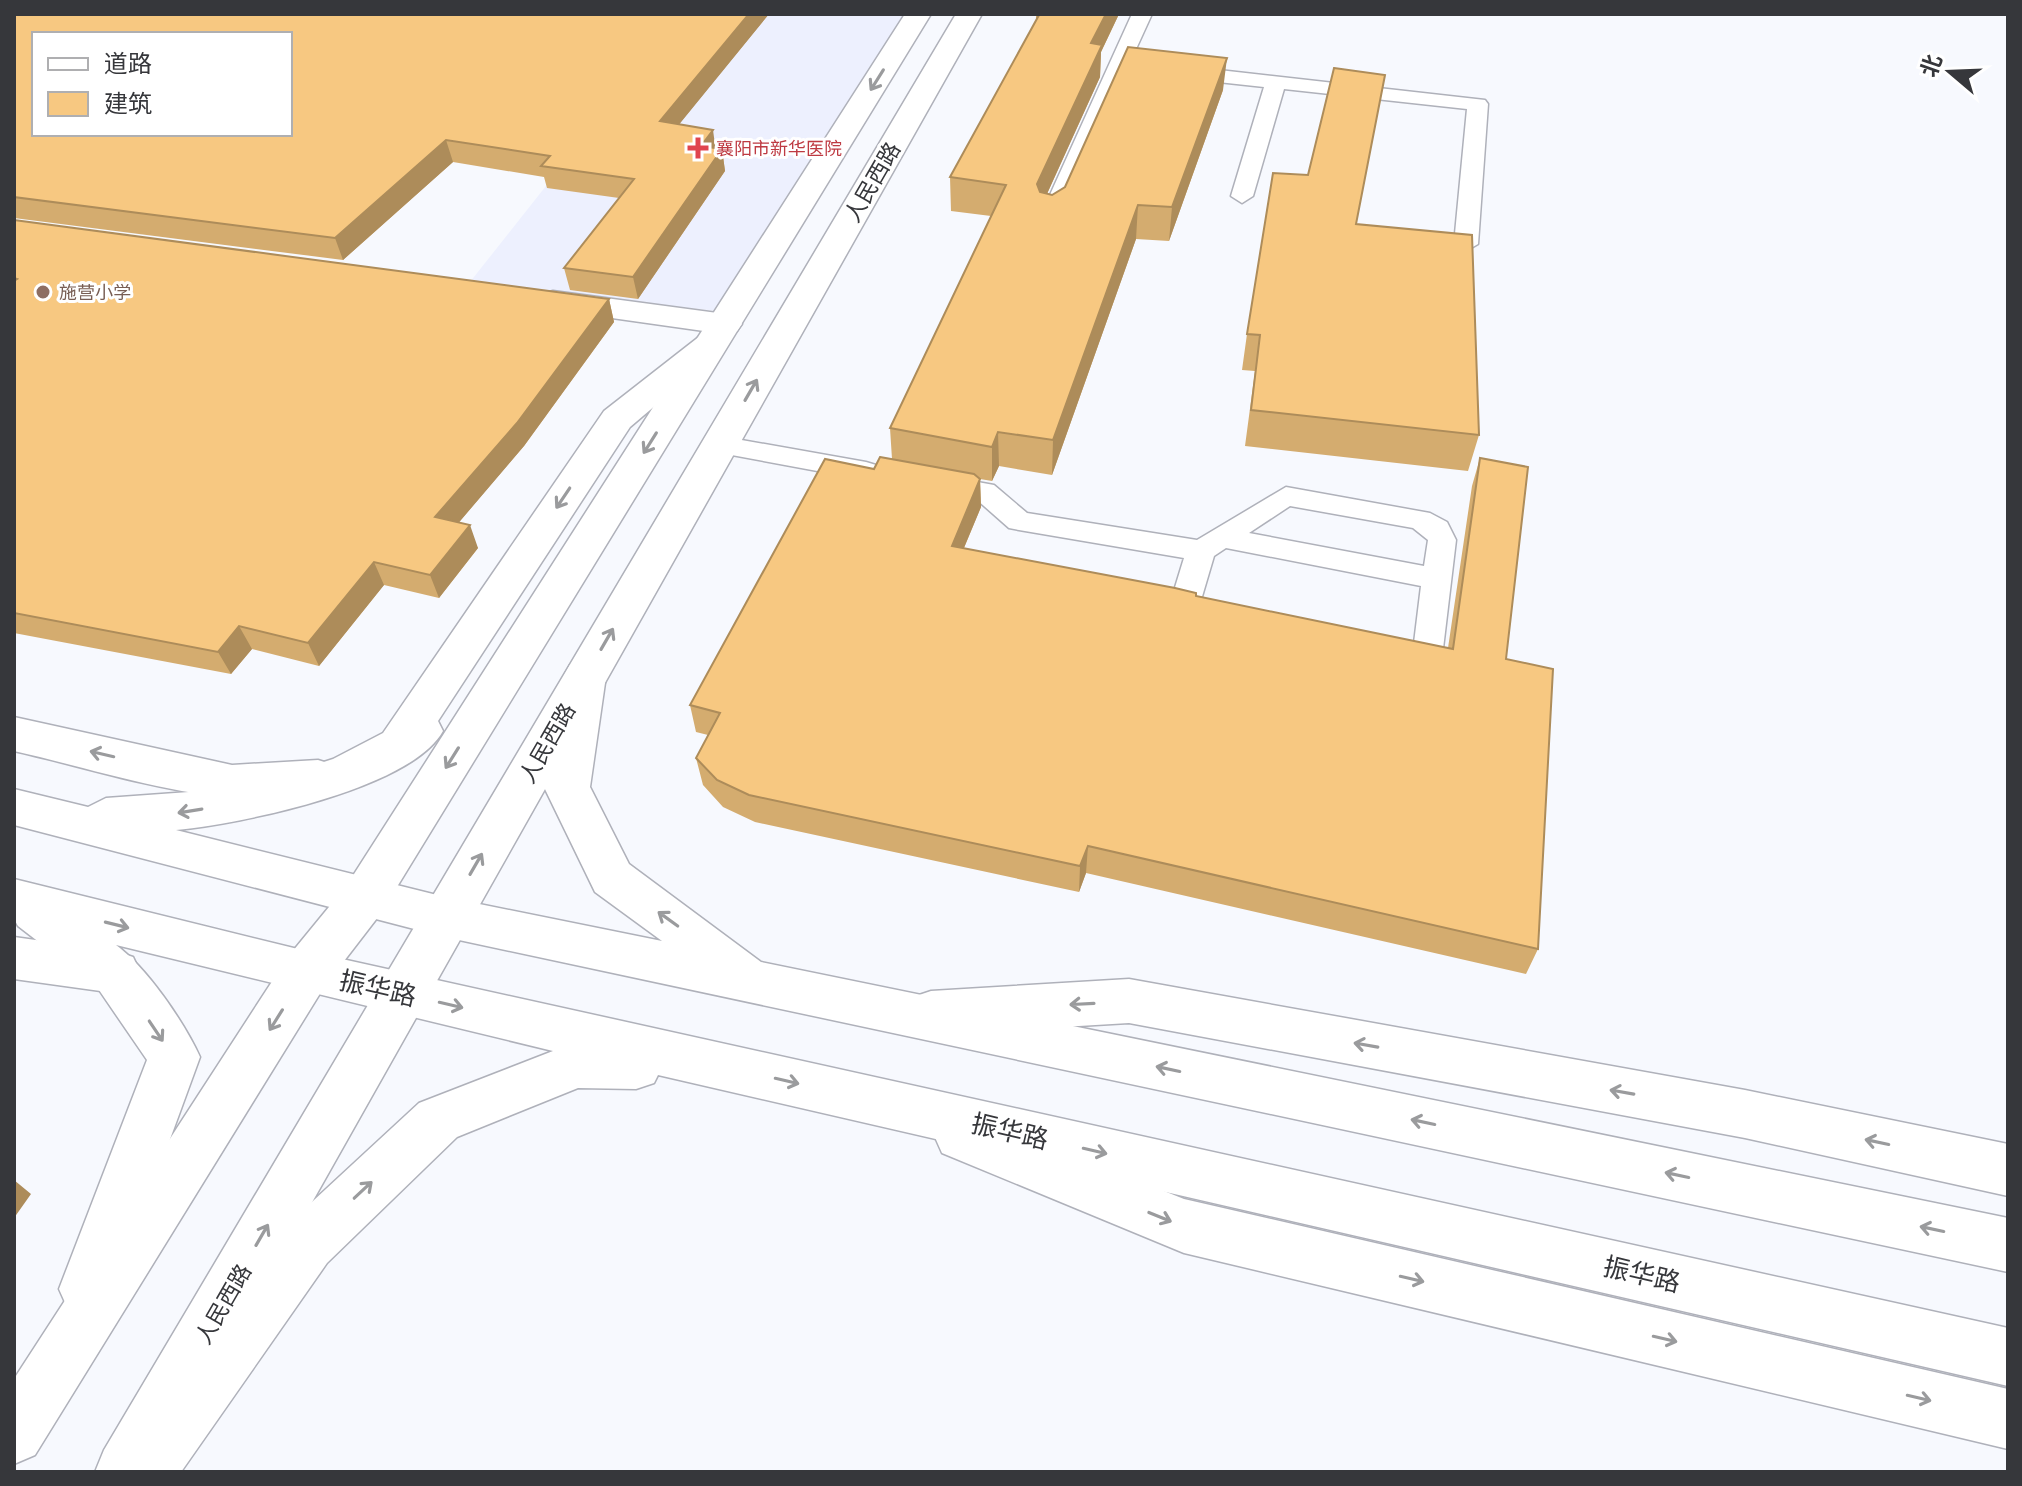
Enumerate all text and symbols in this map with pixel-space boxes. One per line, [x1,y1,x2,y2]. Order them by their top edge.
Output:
legend [32,32,292,136]
north arrow [1910,32,1990,112]
text: 道路 [104,48,152,79]
text: 北 [1914,51,1948,80]
one-way arrow [869,68,885,91]
text: 建筑 [104,88,152,119]
marker: 襄阳市新华医院 [687,137,709,159]
place label: 襄阳市新华医院 [716,137,842,160]
street label: 人民西路 [838,137,906,227]
place label: 施营小学 [59,281,131,304]
marker: 施营小学 [34,283,52,301]
one-way arrow [743,379,759,402]
one-way arrow [641,431,657,454]
one-way arrow [555,487,572,509]
one-way arrow [599,628,615,651]
street label: 人民西路 [513,698,581,788]
one-way arrow [90,746,116,761]
one-way arrow [444,746,460,769]
one-way arrow [178,804,203,819]
one-way arrow [468,853,484,876]
one-way arrow [658,911,680,927]
one-way arrow [104,918,129,933]
street label: 振华路 [336,963,420,1013]
one-way arrow [1069,997,1096,1012]
one-way arrow [438,998,464,1013]
one-way arrow [267,1008,283,1031]
one-way arrow [148,1019,164,1041]
one-way arrow [1354,1036,1379,1051]
one-way arrow [1156,1060,1182,1075]
one-way arrow [774,1074,799,1089]
one-way arrow [1610,1083,1635,1098]
street label: 振华路 [968,1106,1052,1156]
one-way arrow [1410,1114,1436,1129]
one-way arrow [1865,1134,1890,1149]
one-way arrow [1082,1144,1107,1159]
one-way arrow [1665,1167,1691,1182]
one-way arrow [353,1181,373,1200]
one-way arrow [1147,1210,1172,1225]
one-way arrow [1919,1221,1945,1236]
one-way arrow [255,1223,270,1247]
street label: 振华路 [1600,1249,1684,1299]
street label: 人民西路 [189,1259,257,1349]
one-way arrow [1399,1272,1425,1287]
one-way arrow [1652,1332,1678,1347]
one-way arrow [1905,1391,1931,1406]

